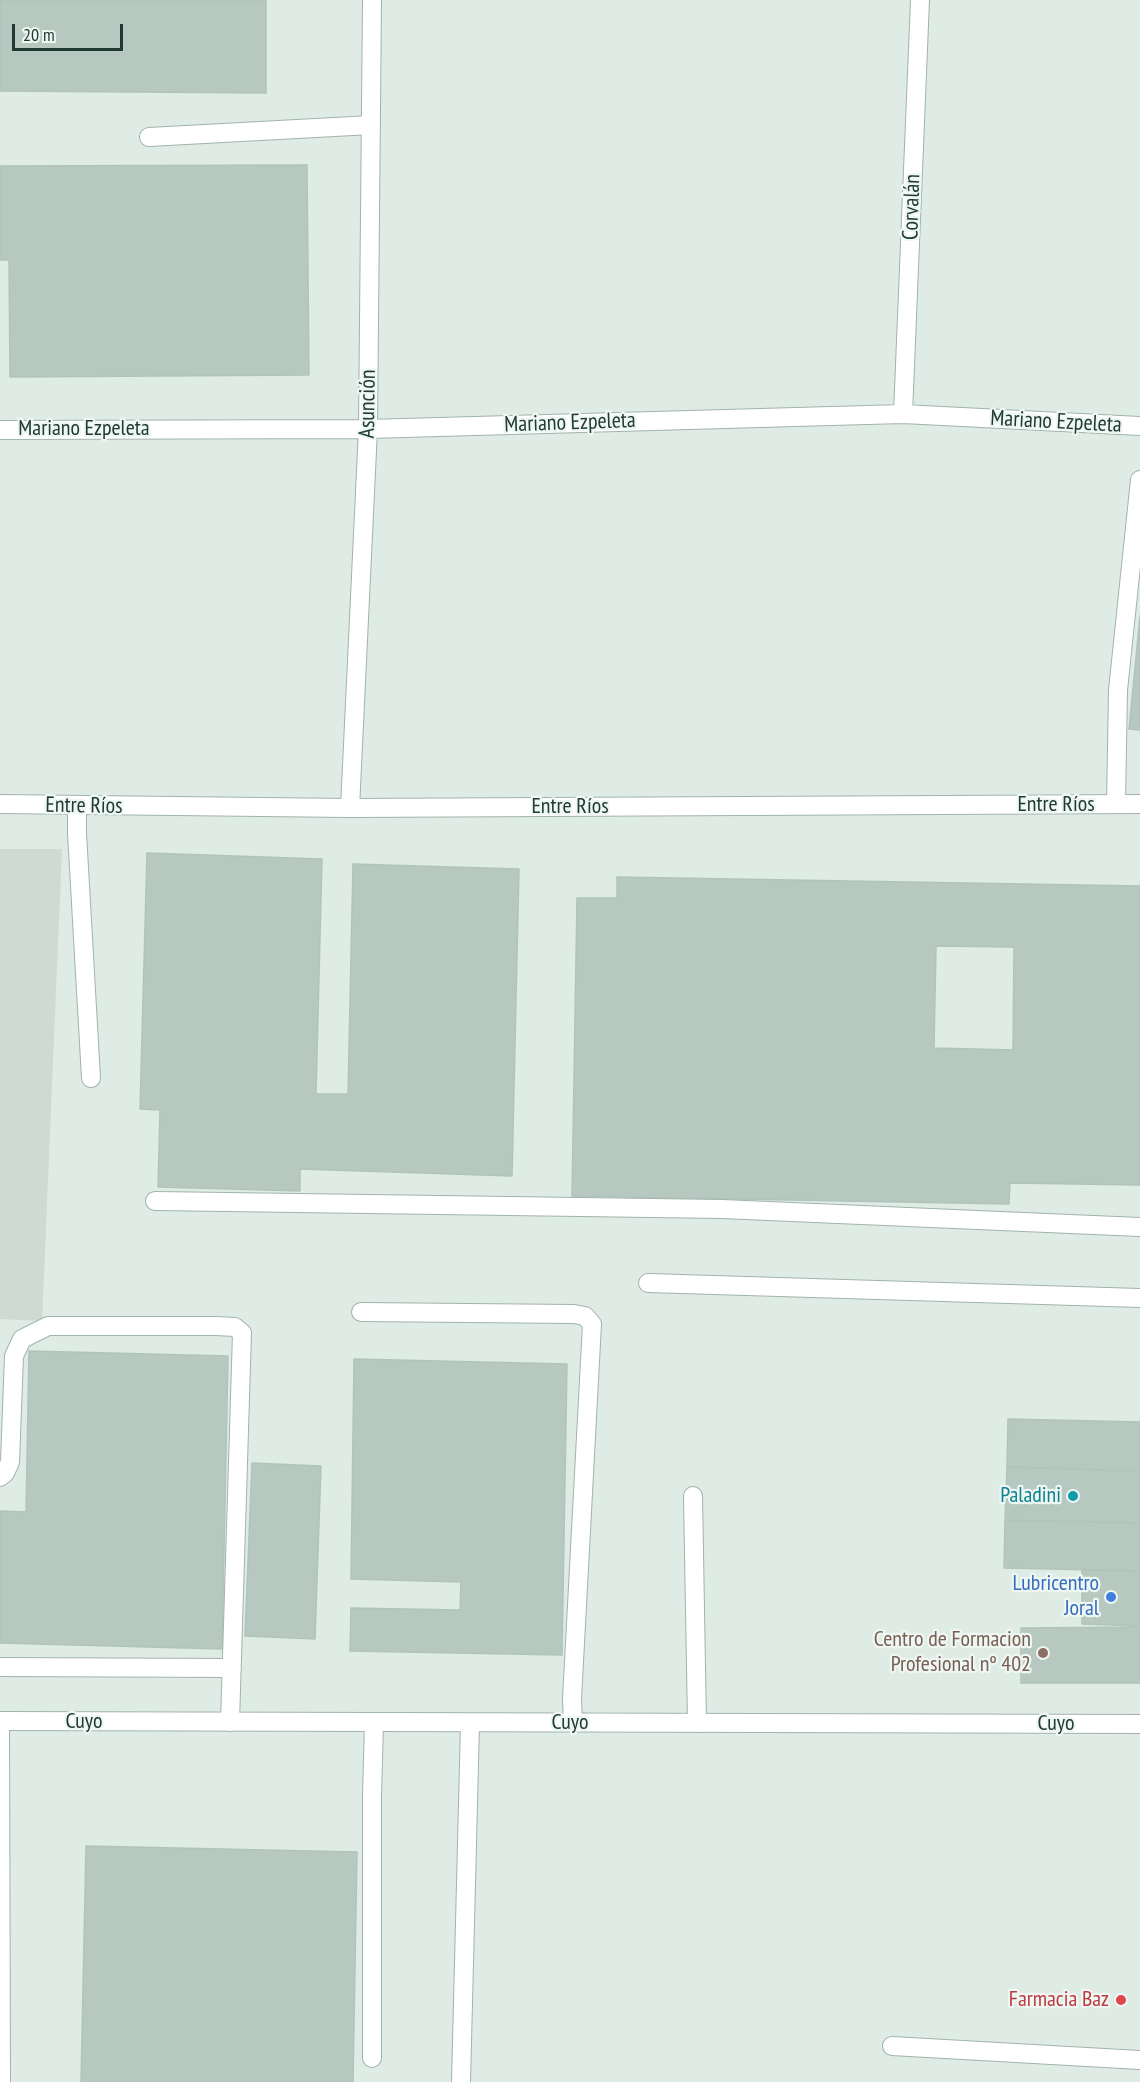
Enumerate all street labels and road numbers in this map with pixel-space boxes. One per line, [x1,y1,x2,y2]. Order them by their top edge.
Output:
street label: Corvalán [898,174,926,240]
street label: Asunción [354,369,382,439]
street label: Mariano Ezpeleta [990,405,1122,439]
street label: Mariano Ezpeleta [504,408,636,438]
street label: Mariano Ezpeleta [18,416,150,442]
street label: Entre Ríos [45,792,123,820]
street label: Entre Ríos [1017,792,1095,818]
street label: Entre Ríos [531,794,609,820]
street label: Cuyo [65,1709,103,1735]
street label: Cuyo [551,1710,589,1736]
street label: Cuyo [1037,1711,1075,1737]

